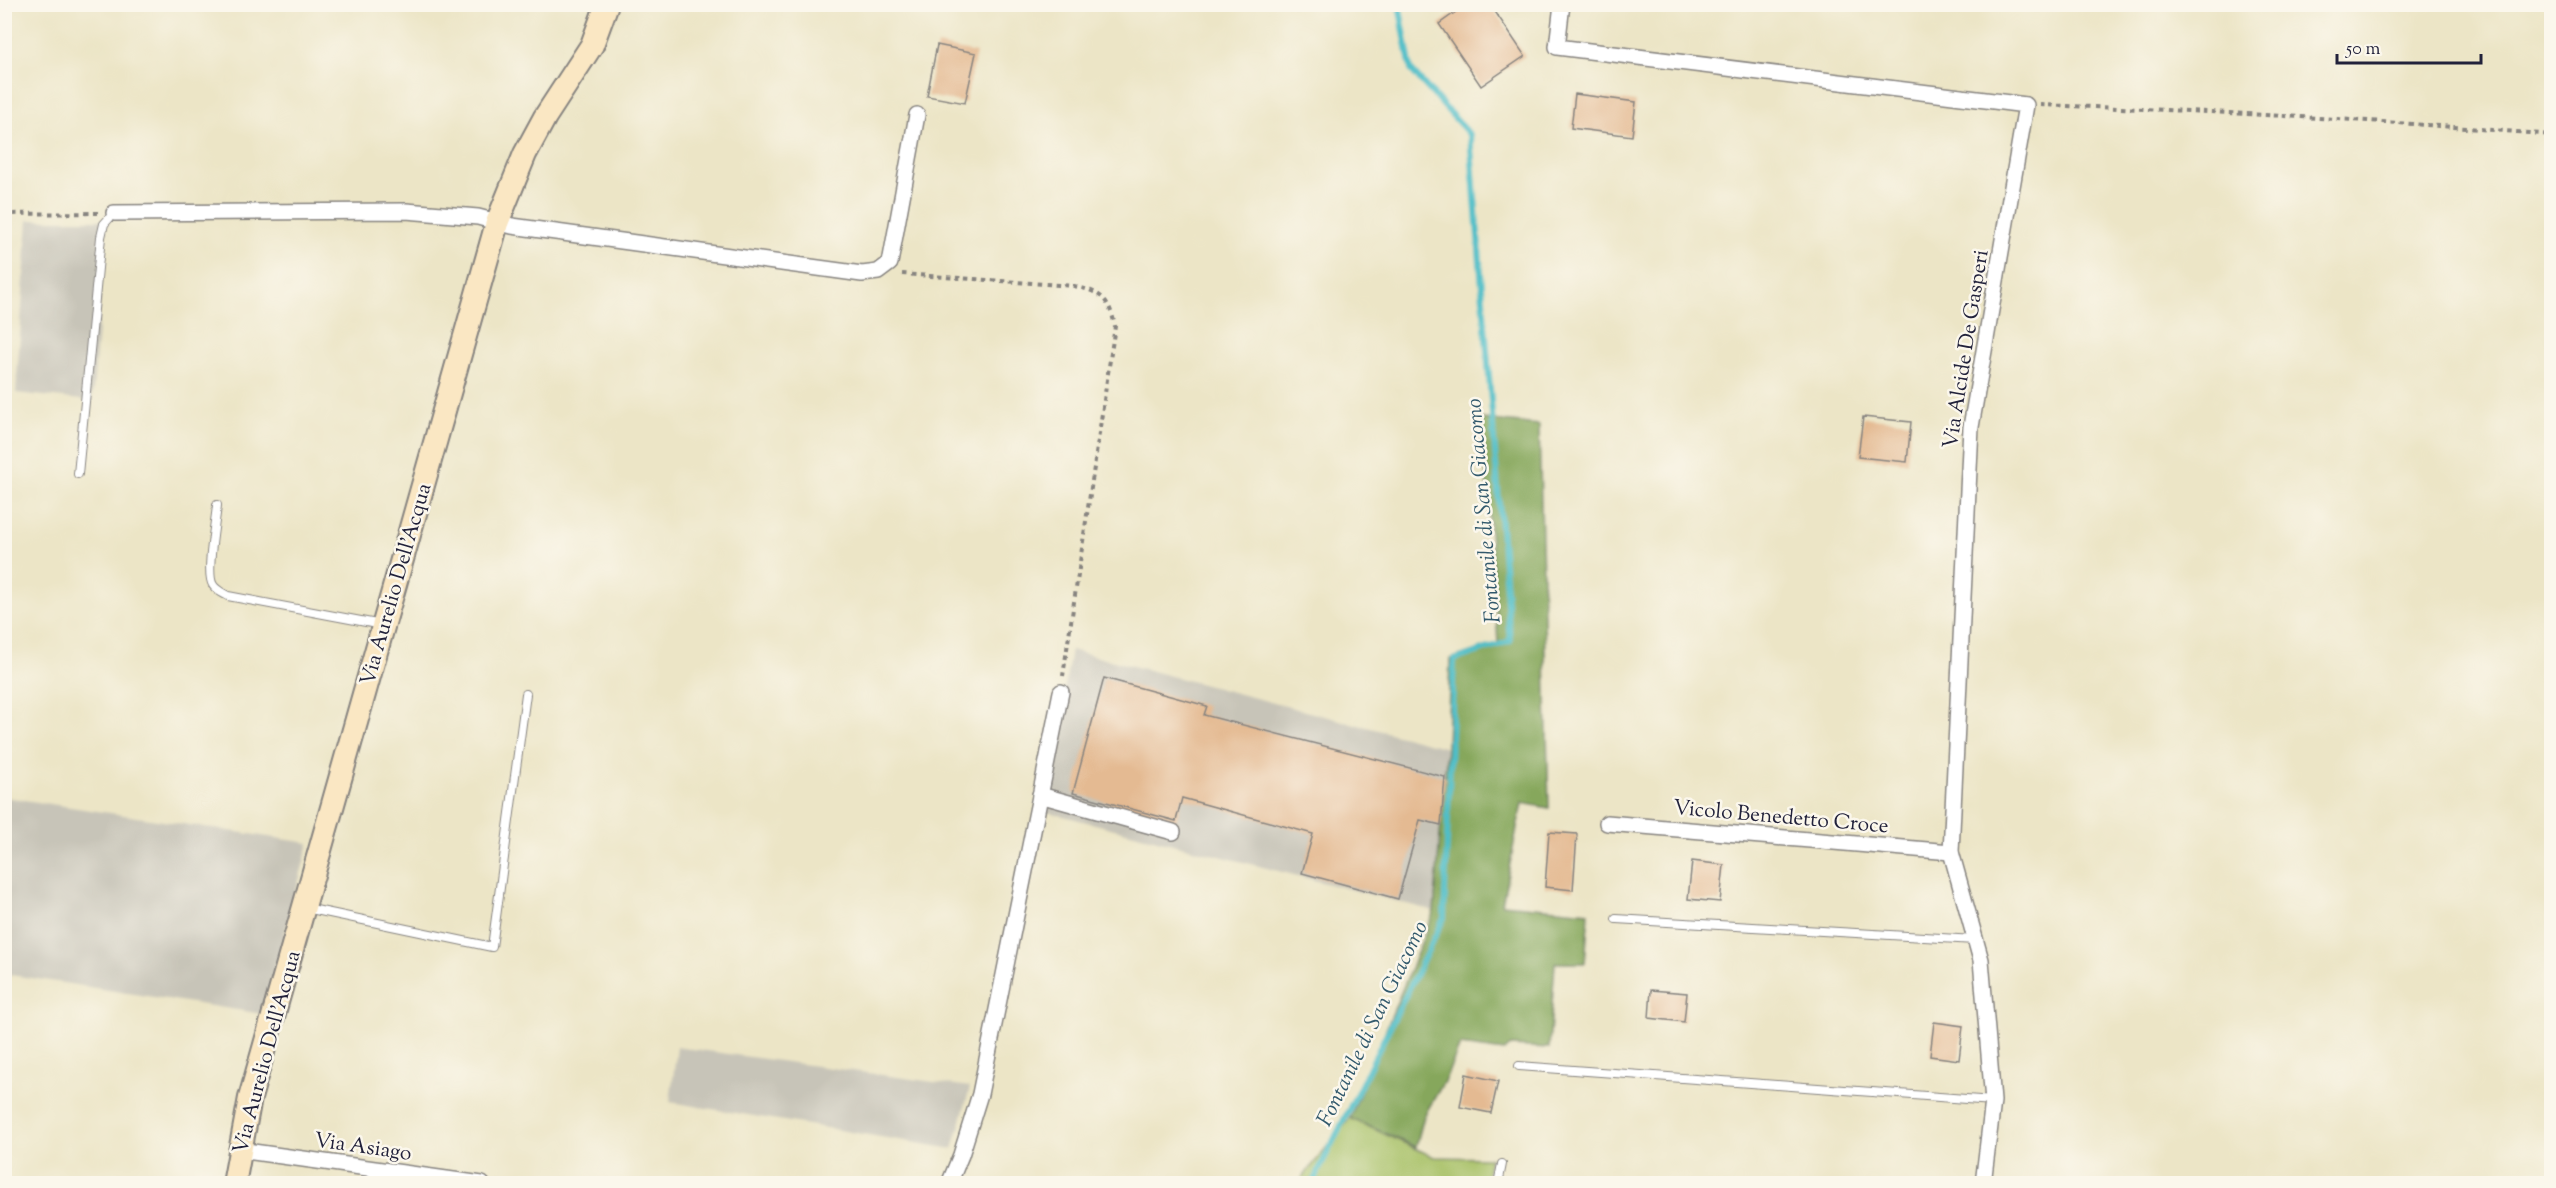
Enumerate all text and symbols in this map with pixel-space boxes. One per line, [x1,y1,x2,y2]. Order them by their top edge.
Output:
scale bar [2337,27,2481,65]
text: 50 m [2345,37,2381,63]
street label: Via Alcide De Gasperi [1936,248,1998,451]
water label: Fontanile di San Giacomo [1459,397,1511,624]
street label: Via Aurelio Dell'Acqua [354,480,440,689]
street label: Vicolo Benedetto Croce [1672,794,1890,842]
water label: Fontanile di San Giacomo [1310,916,1438,1133]
street label: Via Aurelio Dell'Acqua [226,947,310,1157]
street label: Via Asiago [312,1126,413,1170]

